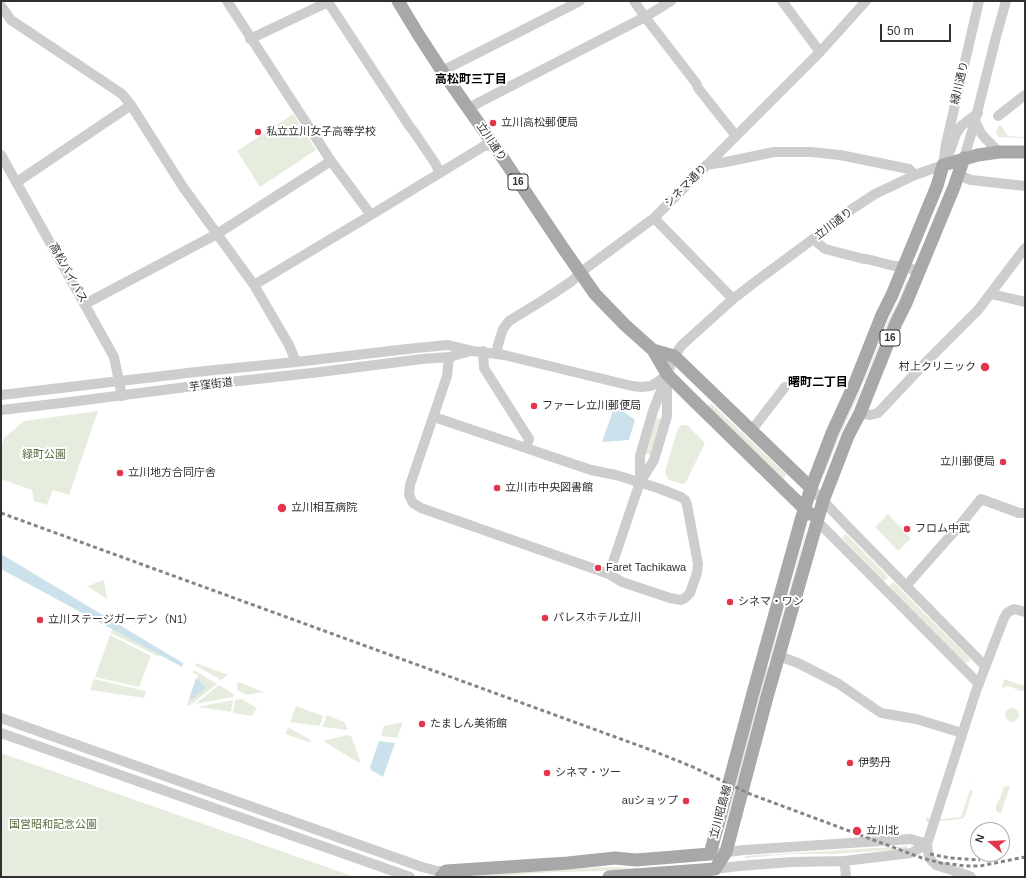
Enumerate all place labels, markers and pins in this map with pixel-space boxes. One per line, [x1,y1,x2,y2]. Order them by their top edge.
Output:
place label: 立川高松郵便局 [501,116,578,130]
marker: 立川高松郵便局 [488,118,498,128]
place label: 私立立川女子高等学校 [266,125,376,139]
marker: 私立立川女子高等学校 [253,127,263,137]
place label: 村上クリニック [899,360,976,374]
marker: 村上クリニック [979,361,991,373]
place label: ファーレ立川郵便局 [542,399,641,413]
marker: ファーレ立川郵便局 [529,401,539,411]
place label: 立川郵便局 [940,455,995,469]
marker: 立川郵便局 [998,457,1008,467]
place label: 立川地方合同庁舎 [128,466,216,480]
marker: 立川地方合同庁舎 [115,468,125,478]
place label: 立川市中央図書館 [505,481,593,495]
marker: 立川市中央図書館 [492,483,502,493]
place label: 立川相互病院 [291,501,357,515]
marker: 立川相互病院 [276,502,288,514]
place label: フロム中武 [915,522,970,536]
marker: フロム中武 [902,524,912,534]
place label: Faret Tachikawa [606,561,686,575]
marker: Faret Tachikawa [593,563,603,573]
place label: シネマ・ワン [738,595,804,609]
marker: シネマ・ワン [725,597,735,607]
place label: パレスホテル立川 [553,611,641,625]
place label: 立川ステージガーデン（N1） [48,613,194,627]
marker: パレスホテル立川 [540,613,550,623]
marker: 立川ステージガーデン（N1） [35,615,45,625]
place label: たましん美術館 [430,717,507,731]
marker: たましん美術館 [417,719,427,729]
place label: 伊勢丹 [858,756,891,770]
marker: 伊勢丹 [845,758,855,768]
place label: シネマ・ツー [555,766,621,780]
marker: シネマ・ツー [542,768,552,778]
place label: auショップ [622,794,678,808]
marker: auショップ [681,796,691,806]
place label: 立川北 [866,824,899,838]
marker: 立川北 [851,825,863,837]

